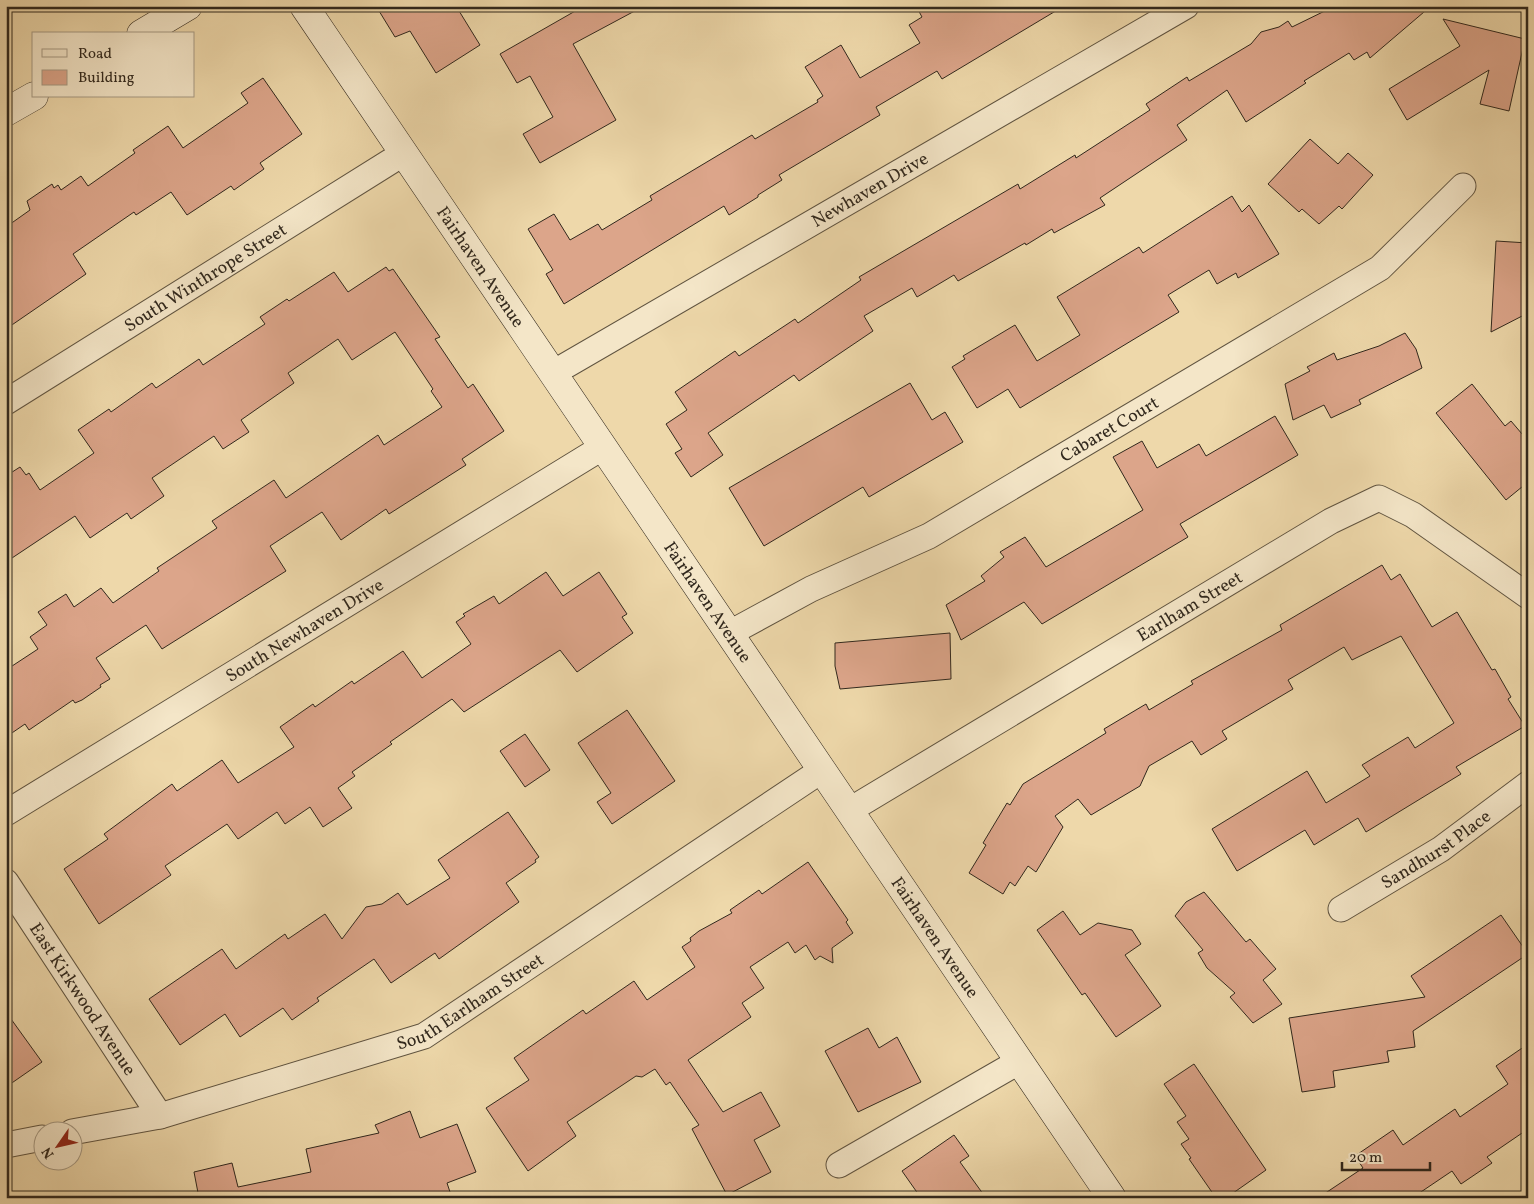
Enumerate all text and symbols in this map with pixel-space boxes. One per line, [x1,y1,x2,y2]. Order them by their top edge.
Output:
legend [32,32,195,98]
text: Road [78,44,112,65]
text: Building [78,68,135,89]
street label: Newhaven Drive [807,147,933,234]
street label: Fairhaven Avenue [429,202,530,333]
street label: South Winthrope Street [120,218,292,339]
street label: Cabaret Court [1056,391,1164,469]
street label: Fairhaven Avenue [657,537,757,668]
street label: Earlham Street [1133,566,1248,649]
street label: South Newhaven Drive [221,573,389,689]
street label: Sandhurst Place [1377,805,1497,896]
street label: Fairhaven Avenue [884,872,984,1004]
street label: East Kirkwood Avenue [22,919,141,1081]
street label: South Earlham Street [394,948,549,1058]
north arrow [32,1122,82,1172]
scale bar [1342,1139,1429,1171]
text: N [38,1143,59,1162]
text: 20 m [1349,1148,1382,1169]

